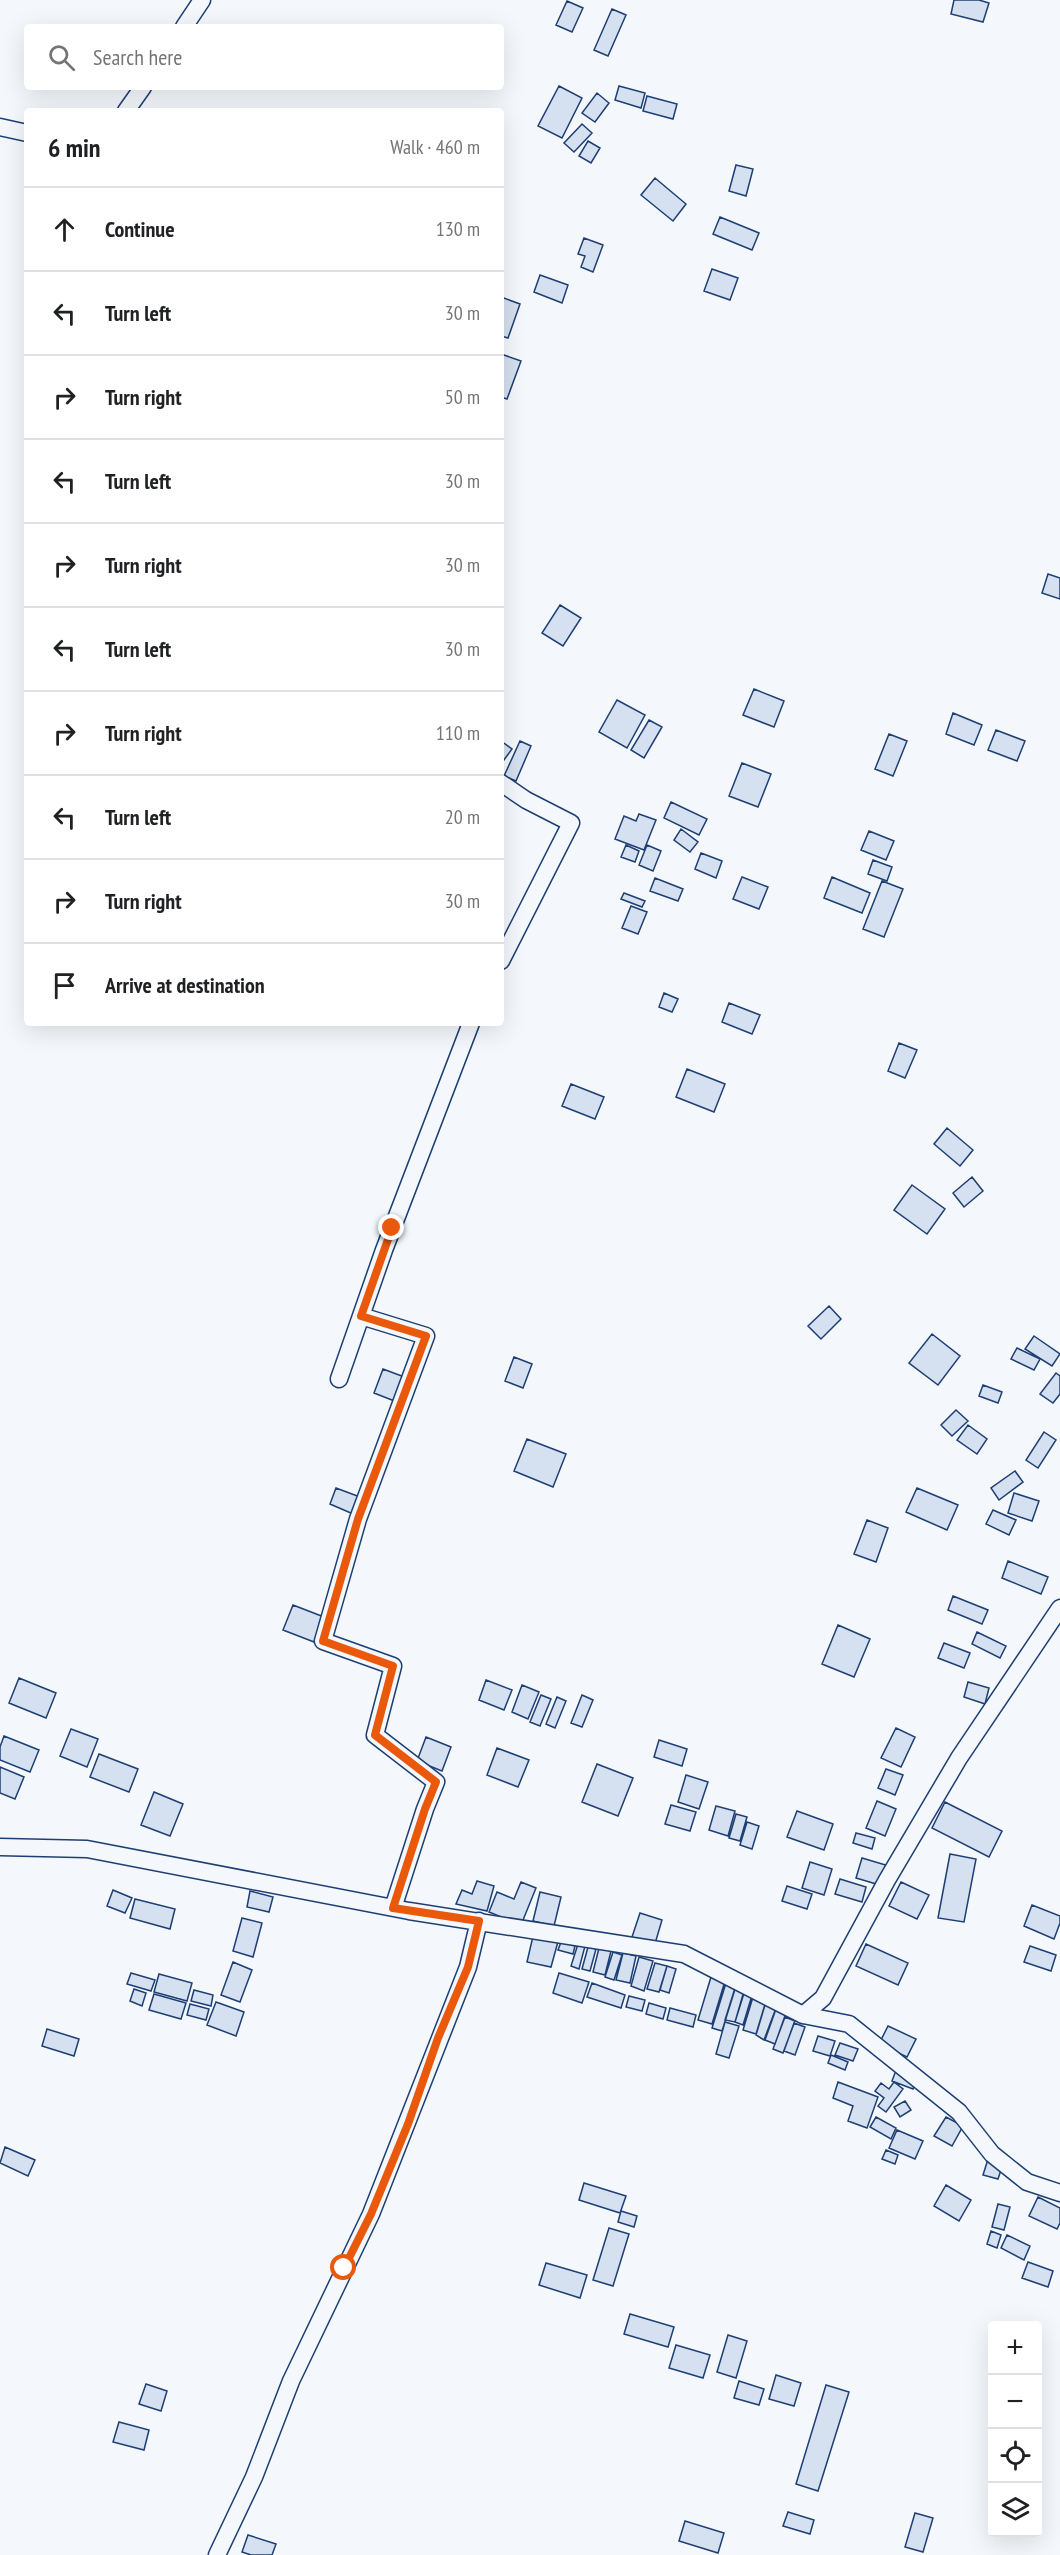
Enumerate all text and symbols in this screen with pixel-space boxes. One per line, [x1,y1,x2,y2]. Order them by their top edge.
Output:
search box [24,24,504,90]
icon: search [45,41,78,74]
text: Search here [93,43,182,71]
text: 6 min [48,131,101,164]
text: Walk · 460 m [390,134,480,160]
icon: ahead [48,213,81,246]
text: Continue [105,215,175,243]
text: 130 m [436,216,480,242]
icon: left [48,297,81,330]
text: Turn left [105,299,171,327]
text: 30 m [445,300,480,326]
icon: right [48,381,81,414]
text: Turn right [105,383,182,411]
text: 50 m [445,384,480,410]
icon: left [48,465,81,498]
text: Turn left [105,467,171,495]
text: 30 m [445,468,480,494]
icon: right [48,549,81,582]
text: Turn right [105,551,182,579]
text: 30 m [445,552,480,578]
icon: left [48,633,81,666]
text: Turn left [105,635,171,663]
text: 30 m [445,636,480,662]
icon: right [48,717,81,750]
text: Turn right [105,719,182,747]
text: 110 m [436,720,480,746]
icon: left [48,801,81,834]
text: Turn left [105,803,171,831]
text: 20 m [445,804,480,830]
icon: right [48,885,81,918]
text: Turn right [105,887,182,915]
text: 30 m [445,888,480,914]
icon: arrive [48,969,81,1002]
text: Arrive at destination [105,971,265,999]
route end [378,1214,404,1240]
route start [330,2254,356,2280]
map controls [988,2321,1042,2537]
button: + [988,2321,1042,2375]
button: − [988,2375,1042,2429]
button: locate [988,2429,1042,2483]
button: layers [988,2483,1042,2537]

